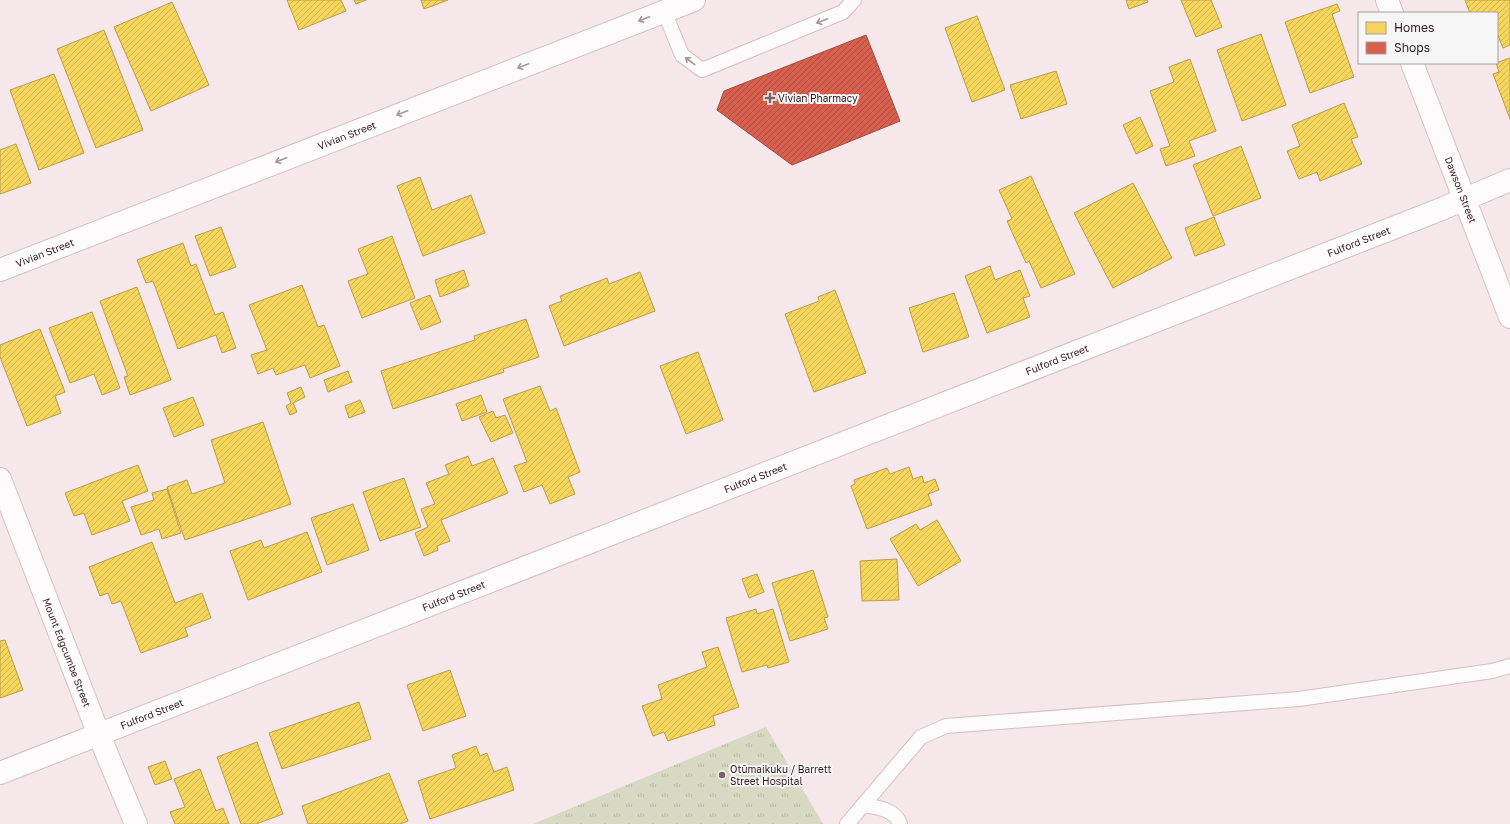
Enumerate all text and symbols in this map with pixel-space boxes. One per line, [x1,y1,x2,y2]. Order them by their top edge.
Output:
legend [1358,12,1498,64]
one-way arrow [639,16,651,24]
one-way arrow [816,17,828,25]
text: Homes [1394,20,1434,35]
text: Shops [1394,40,1430,55]
one-way arrow [685,57,696,66]
one-way arrow [518,63,530,71]
place label: Vivian Pharmacy [778,92,858,104]
marker: Vivian Pharmacy [765,93,775,103]
one-way arrow [396,110,408,118]
street label: Vivian Street [316,118,378,152]
street label: Dawson Street [1443,155,1479,225]
one-way arrow [275,157,287,165]
street label: Fulford Street [1325,224,1392,259]
street label: Vivian Street [14,236,76,269]
street label: Fulford Street [1024,342,1090,377]
street label: Fulford Street [722,460,788,495]
street label: Fulford Street [420,578,487,613]
street label: Mount Edgcumbe Street [41,596,94,709]
street label: Fulford Street [119,696,185,731]
place label: Otūmaikuku / Barrett Street Hospital [730,763,832,787]
marker: Otūmaikuku / Barrett Street Hospital [717,770,727,780]

